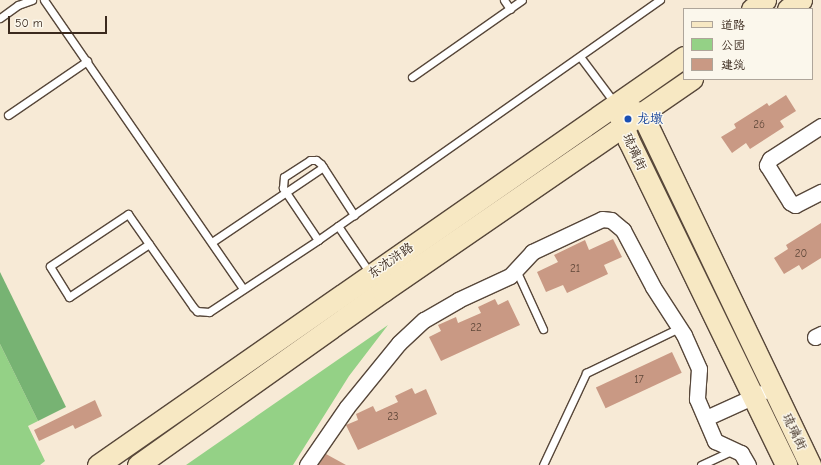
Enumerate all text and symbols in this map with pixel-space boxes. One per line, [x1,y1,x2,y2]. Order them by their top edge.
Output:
scale bar [10,8,109,34]
legend [683,8,813,80]
text: 50 m [15,16,43,30]
text: 道路 [721,18,745,32]
text: 公园 [721,38,745,52]
text: 建筑 [721,58,745,72]
place label: 龙墩 [637,111,663,127]
marker: 龙墩 [622,113,634,125]
house number: 26 [753,118,765,132]
street label: 琉璃街 [619,131,649,173]
street label: 东沈浒路 [365,240,417,282]
house number: 20 [795,247,807,261]
house number: 21 [570,262,580,276]
house number: 22 [470,321,482,335]
house number: 17 [634,373,644,387]
house number: 23 [387,410,399,424]
street label: 琉璃街 [778,411,810,453]

